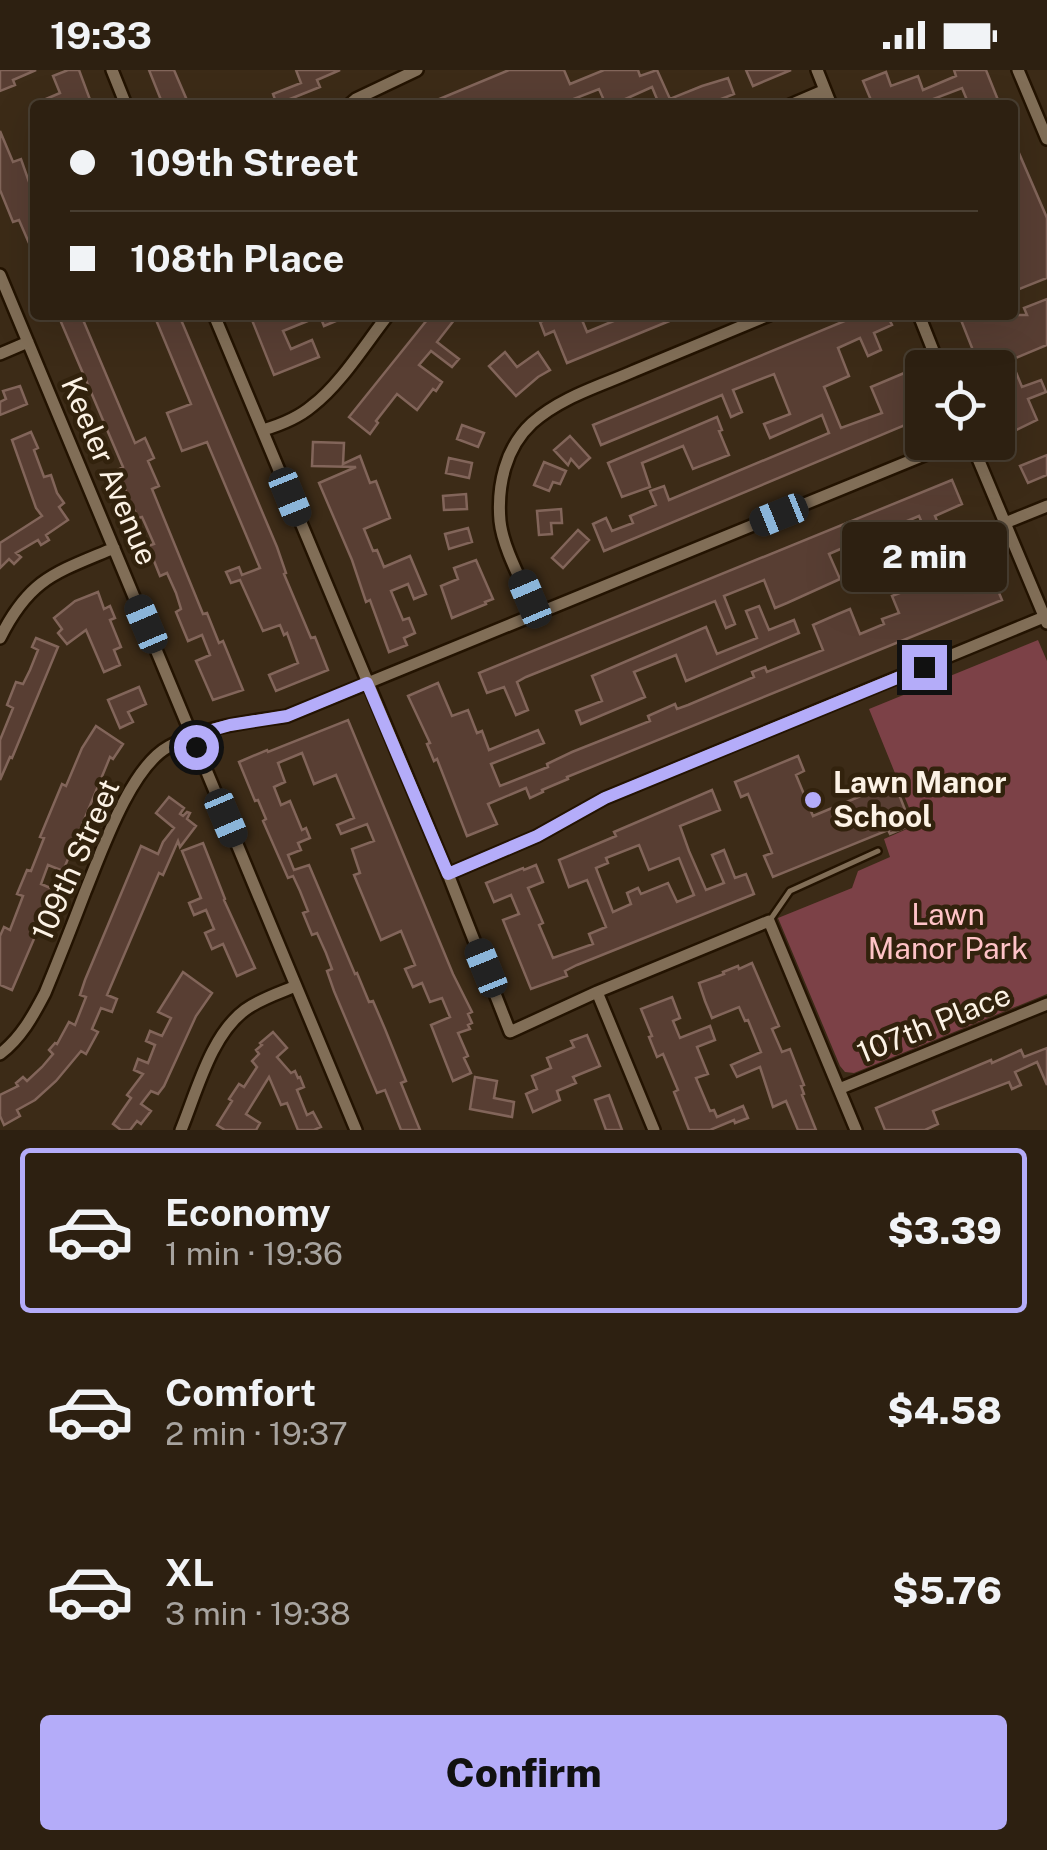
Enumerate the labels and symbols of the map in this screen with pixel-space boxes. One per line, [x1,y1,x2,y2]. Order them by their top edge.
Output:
street label: Keeler Avenue [54,371,166,570]
car [265,464,315,530]
car [746,490,812,540]
callout: 2 min [842,522,1006,592]
car [504,566,556,632]
car [120,591,172,657]
route end [902,645,947,690]
route start [174,725,219,770]
place label: Lawn Manor School [833,764,1007,834]
street label: 109th Street [23,773,127,946]
car [200,785,252,851]
marker: Lawn Manor School [802,789,824,811]
park label: Lawn Manor Park [868,896,1028,966]
car [461,935,511,1001]
street label: 107th Place [852,976,1016,1070]

